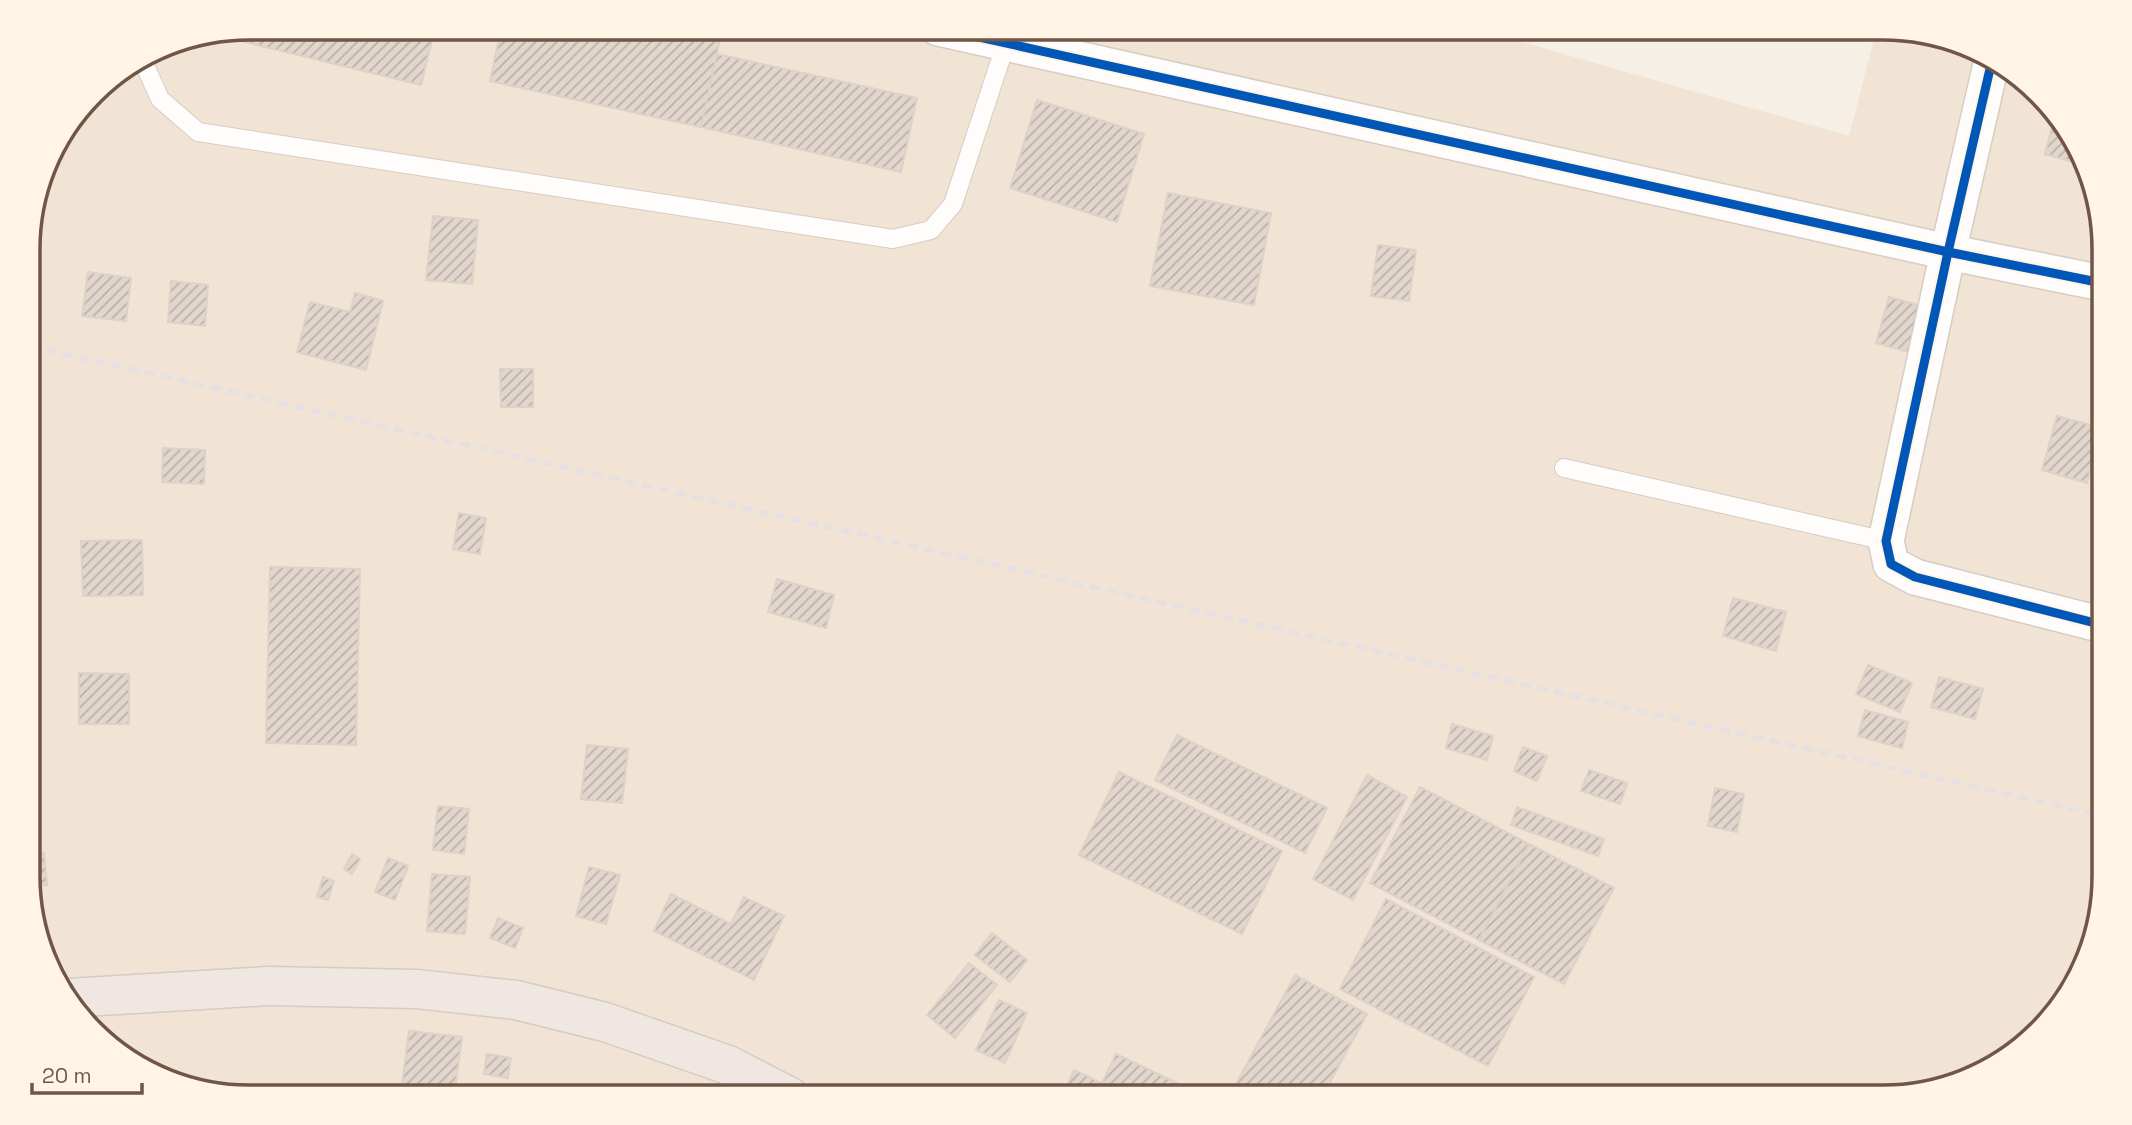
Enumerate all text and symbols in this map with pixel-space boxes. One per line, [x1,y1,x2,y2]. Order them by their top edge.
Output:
scale bar [32,1052,142,1096]
text: 20 m [42,1062,92,1089]

